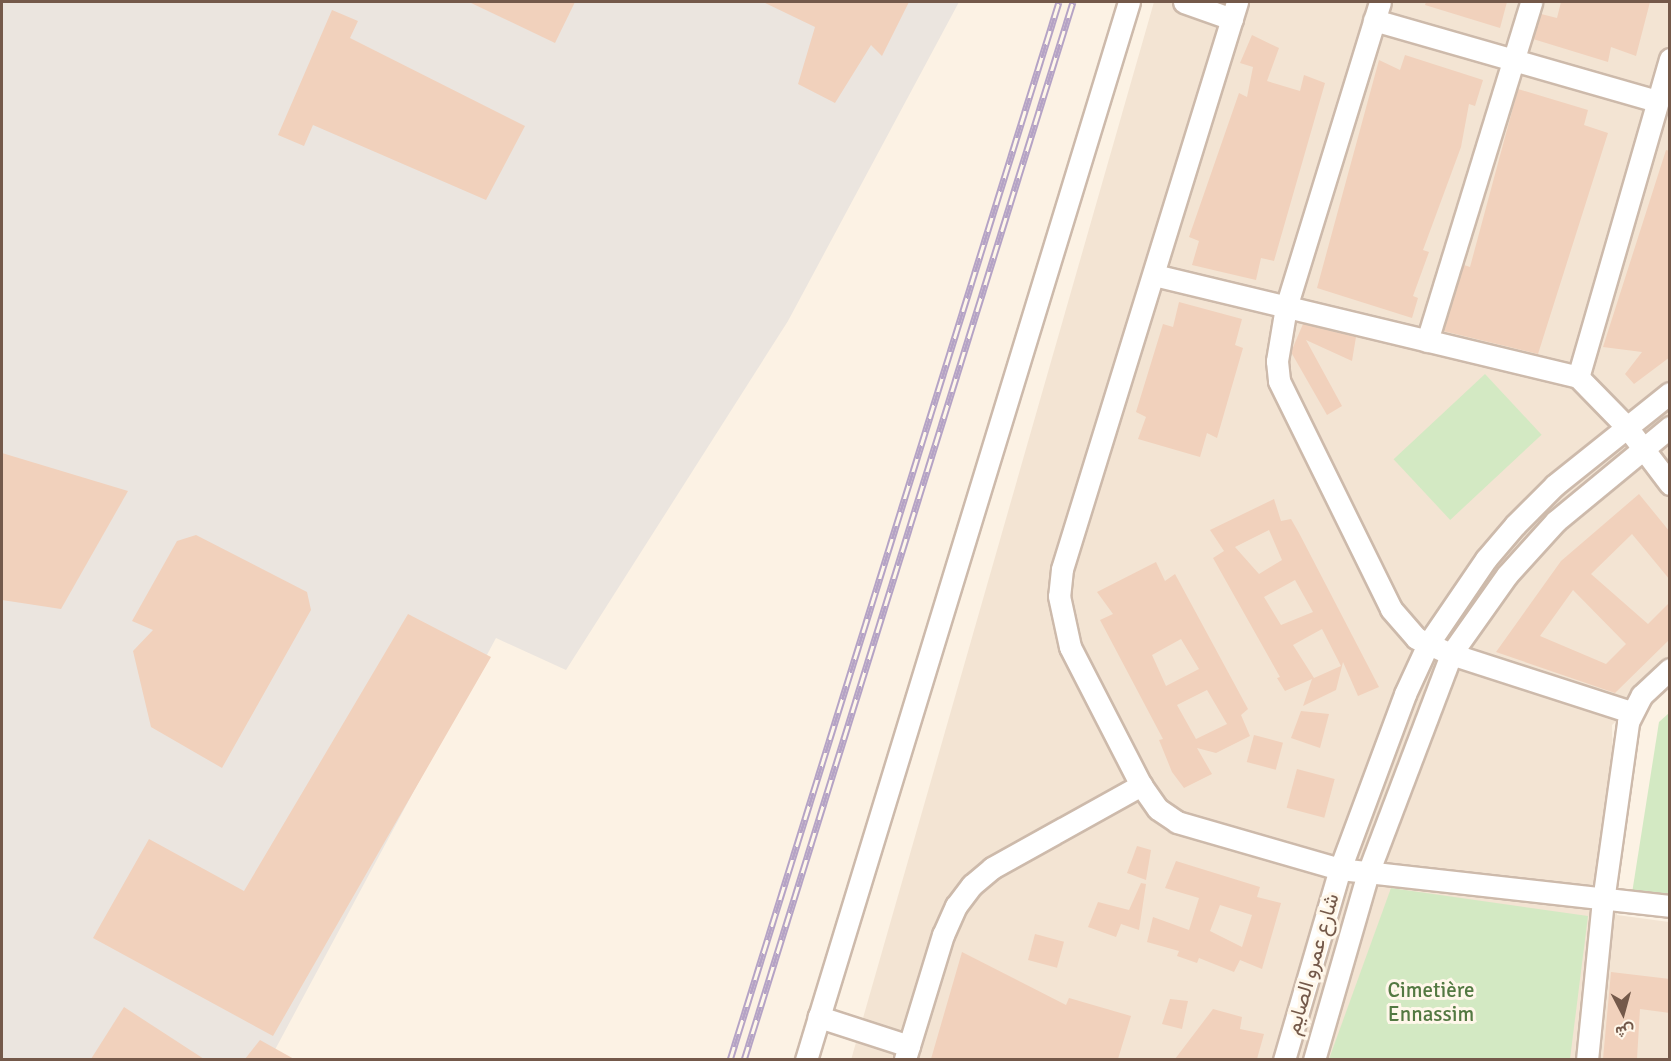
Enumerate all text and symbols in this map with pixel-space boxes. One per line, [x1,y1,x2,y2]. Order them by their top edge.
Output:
street label: شارع عمرو الصايم [1280,890,1344,1038]
park label: Cimetière Ennassim [1387,977,1475,1027]
north arrow [1593,983,1653,1043]
text: ش [1614,1020,1635,1042]

